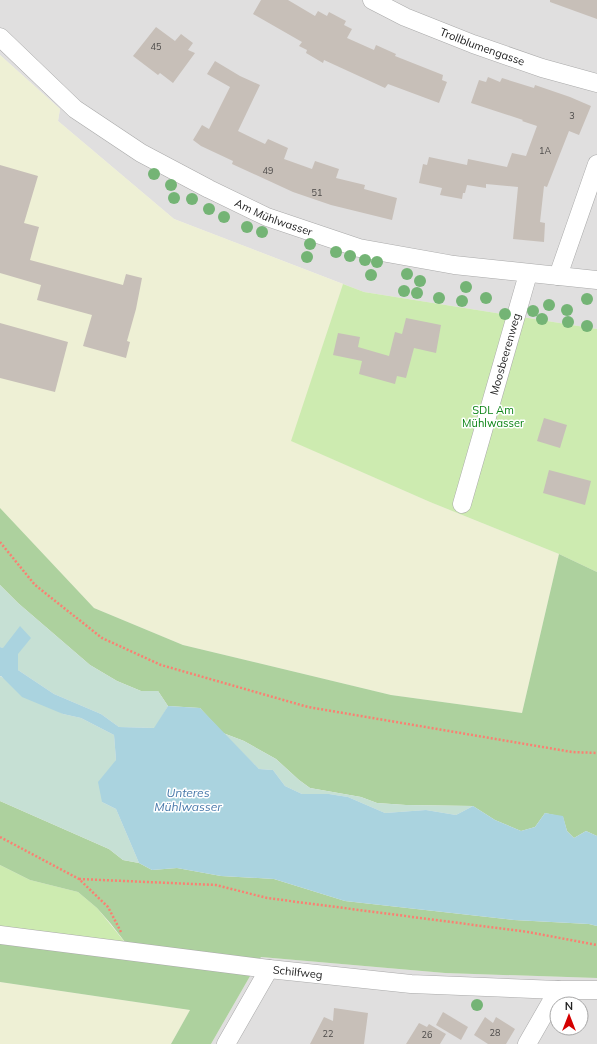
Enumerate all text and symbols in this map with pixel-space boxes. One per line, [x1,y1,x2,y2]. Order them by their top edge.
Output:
street label: Trollblumengasse [438,25,527,68]
house number: 45 [151,41,162,52]
house number: 3 [569,110,575,121]
house number: 1A [539,145,551,156]
house number: 49 [263,165,273,176]
house number: 51 [312,187,322,198]
street label: Am Mühlwasser [233,196,314,239]
street label: Moosbeerenweg [487,312,523,397]
park label: SDL Am Mühlwasser [462,403,524,430]
water label: Unteres Mühlwasser [154,785,222,814]
street label: Schilfweg [272,962,323,982]
north arrow [549,996,589,1036]
text: N [565,999,573,1013]
house number: 28 [490,1027,500,1038]
house number: 22 [323,1028,333,1039]
house number: 26 [422,1029,432,1040]

